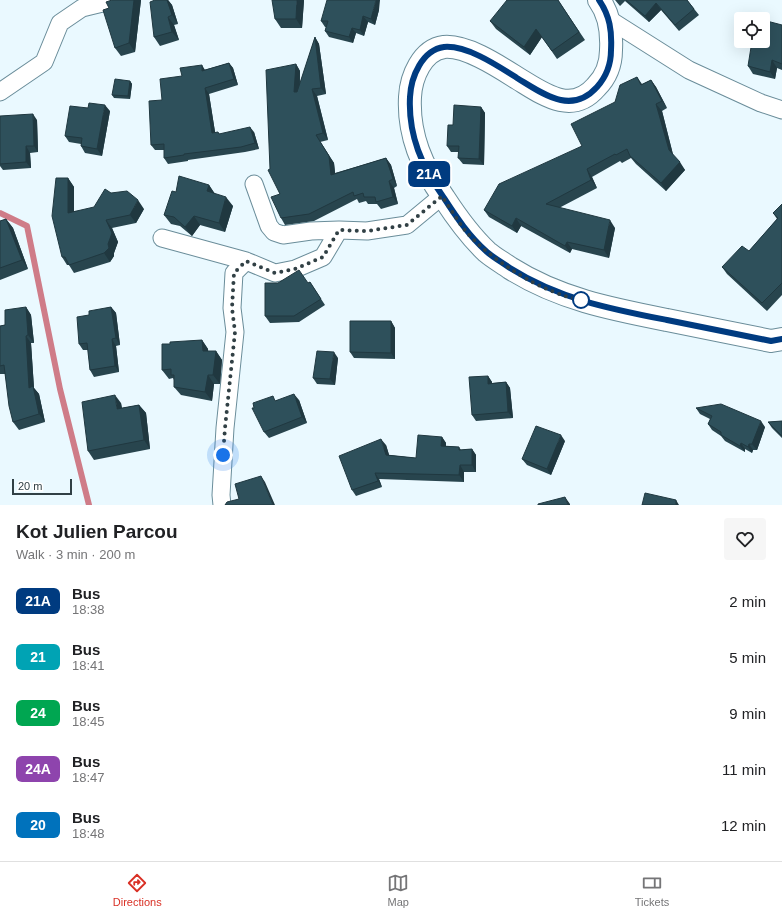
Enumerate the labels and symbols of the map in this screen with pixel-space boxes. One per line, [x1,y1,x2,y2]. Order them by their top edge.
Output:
line badge: 21A [406,161,452,187]
unlabelled marker [572,291,590,309]
your location [213,445,233,465]
scale bar [12,477,72,496]

